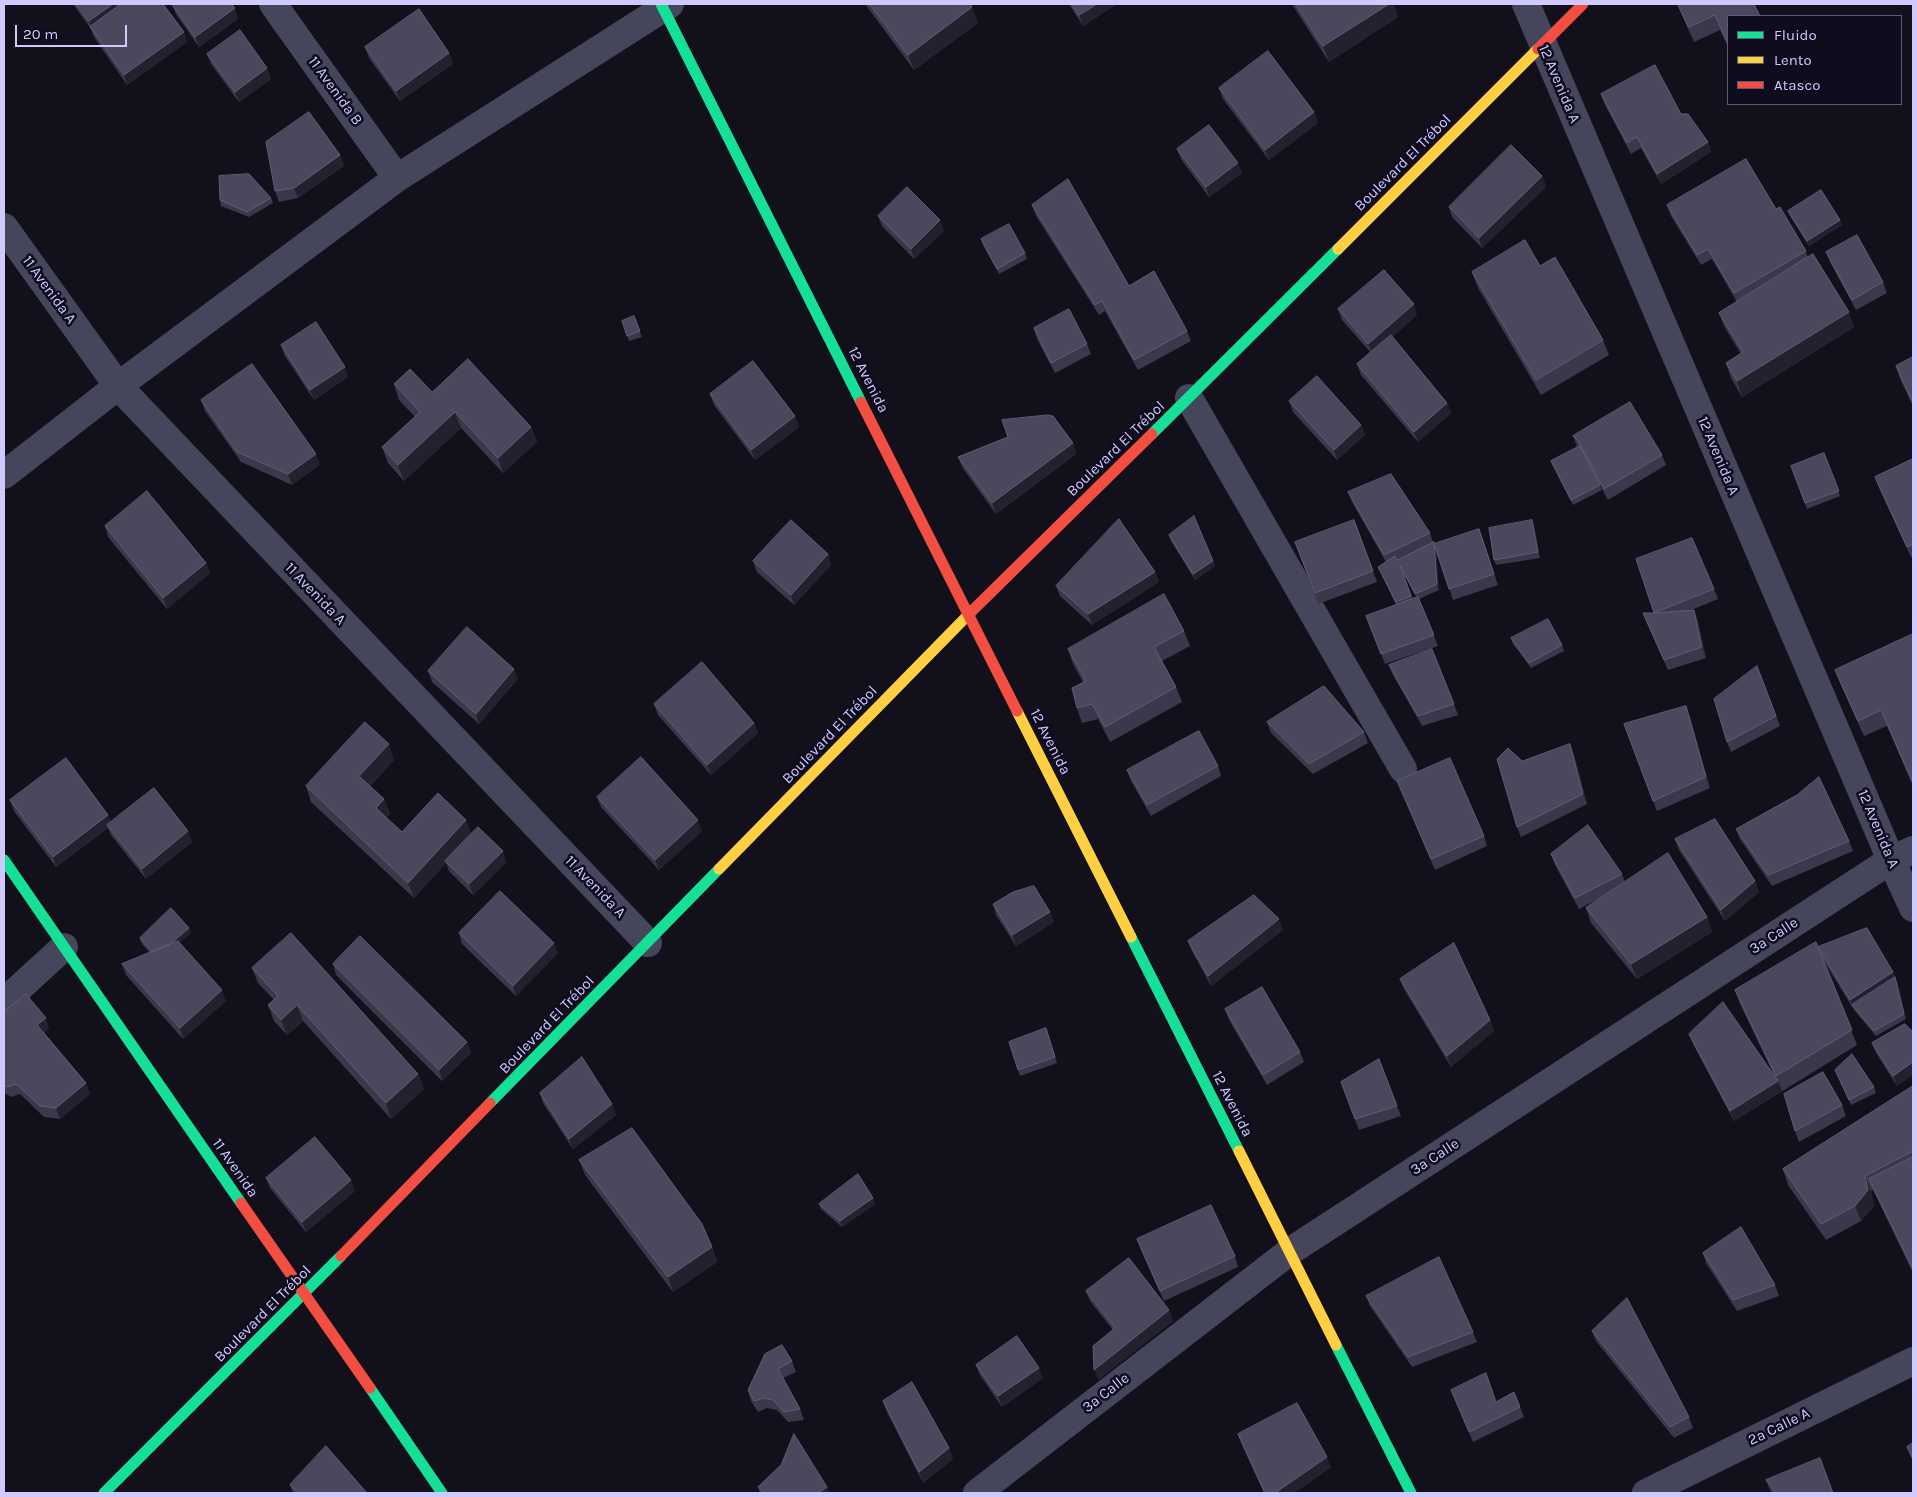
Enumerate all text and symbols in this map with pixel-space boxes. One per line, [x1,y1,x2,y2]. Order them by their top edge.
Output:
scale bar [18,15,130,47]
legend [1727,15,1902,105]
text: 20 m [23,25,58,43]
text: Fluido [1774,26,1817,44]
street label: 12 Avenida A [1534,42,1584,126]
text: Lento [1774,51,1812,69]
street label: 11 Avenida B [304,53,366,129]
text: Atasco [1774,76,1820,94]
street label: Boulevard El Trébol [1351,111,1455,215]
street label: 11 Avenida A [18,252,80,328]
street label: 12 Avenida [844,344,892,416]
street label: Boulevard El Trébol [1063,398,1169,500]
street label: 12 Avenida A [1693,414,1743,498]
street label: 11 Avenida A [281,559,349,629]
street label: Boulevard El Trébol [779,682,881,788]
street label: 12 Avenida [1026,706,1074,778]
street label: 12 Avenida A [1853,787,1903,871]
street label: 11 Avenida A [561,852,629,922]
street label: 3a Calle [1746,914,1802,958]
street label: Boulevard El Trébol [496,972,598,1078]
street label: 12 Avenida [1208,1068,1256,1140]
street label: 11 Avenida [208,1135,262,1201]
street label: 3a Calle [1407,1135,1463,1179]
street label: Boulevard El Trébol [211,1262,315,1366]
street label: 3a Calle [1079,1369,1133,1417]
street label: 2a Calle A [1745,1404,1813,1450]

